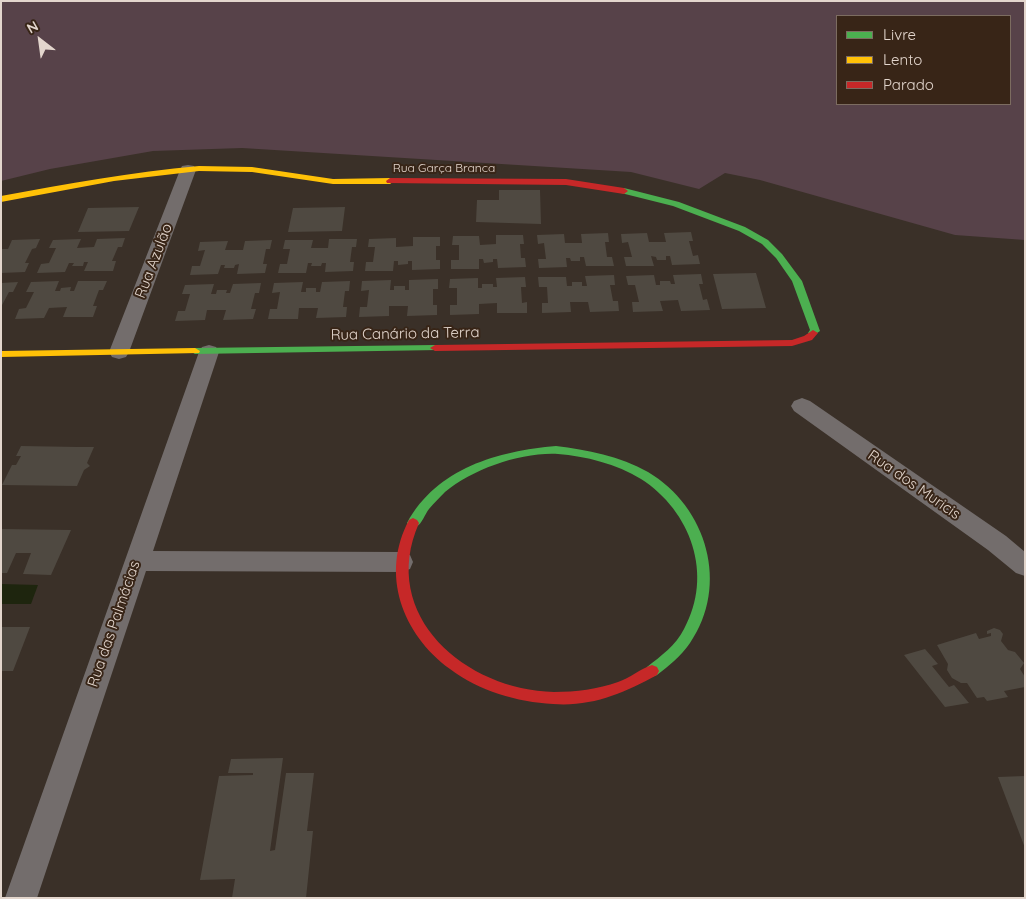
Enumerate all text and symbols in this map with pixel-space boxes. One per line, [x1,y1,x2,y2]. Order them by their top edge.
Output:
north arrow [15,15,65,65]
legend [836,15,1011,105]
text: N [24,17,41,37]
text: Livre [883,25,916,44]
text: Lento [883,50,922,69]
text: Parado [883,75,934,94]
street label: Rua Garça Branca [393,161,495,175]
street label: Rua Azulão [132,221,176,301]
street label: Rua Canário da Terra [330,324,480,344]
street label: Rua dos Muricis [864,446,964,524]
street label: Rua das Palmácias [84,559,144,689]

